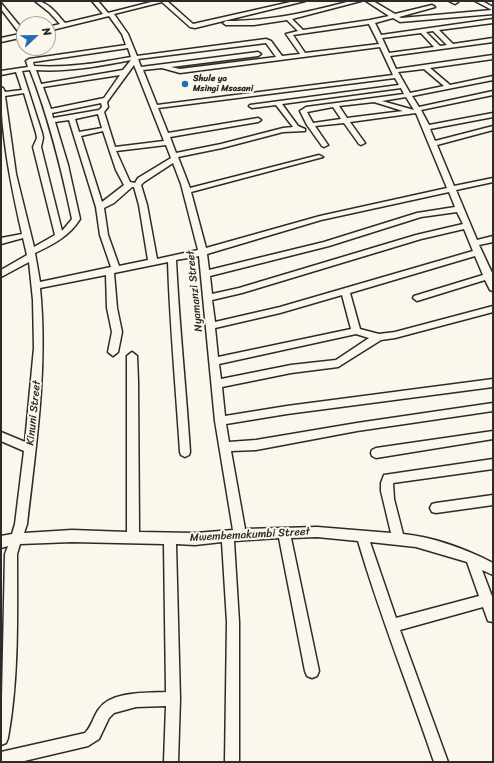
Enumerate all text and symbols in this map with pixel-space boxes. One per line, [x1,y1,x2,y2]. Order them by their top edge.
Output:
north arrow [16,16,56,56]
text: N [36,25,57,39]
place label: Shule ya Msingi Msasani [193,74,253,95]
marker: Shule ya Msingi Msasani [180,79,190,89]
street label: Nyamanzi Street [184,250,206,332]
street label: Kinuni Street [24,380,44,446]
street label: Mwembemakumbi Street [190,525,310,545]

